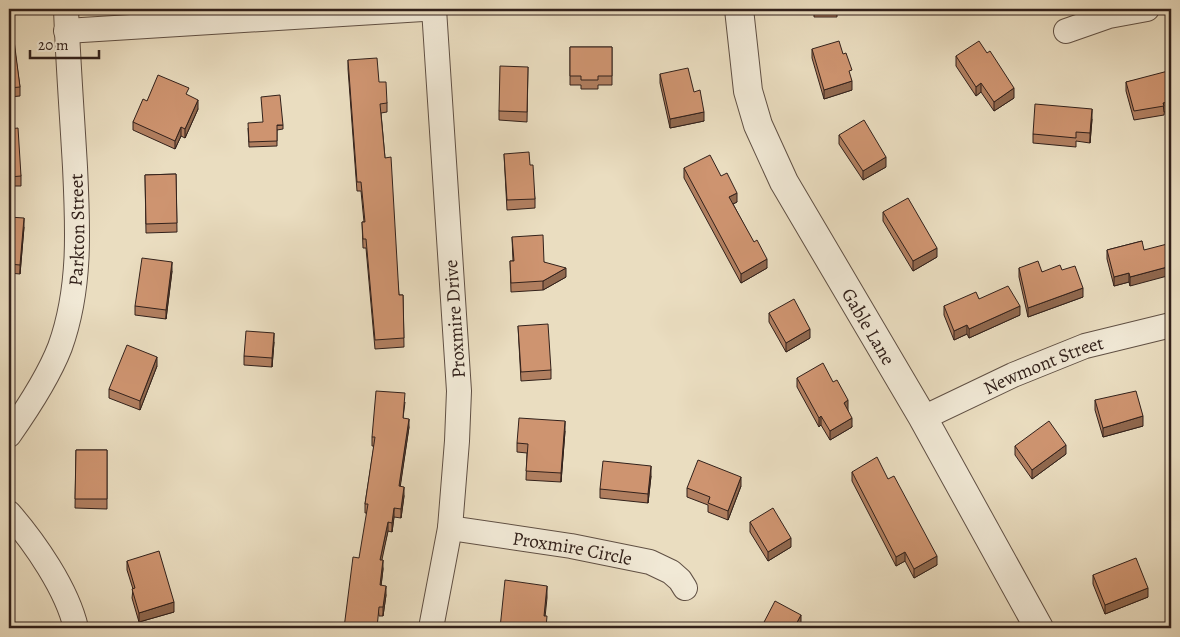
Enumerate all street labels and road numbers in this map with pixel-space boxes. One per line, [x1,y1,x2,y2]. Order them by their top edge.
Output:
street label: Parkton Street [62,173,91,287]
street label: Proxmire Drive [438,259,472,379]
street label: Gable Lane [835,283,901,370]
street label: Newmont Street [979,330,1106,401]
street label: Proxmire Circle [511,525,634,572]

